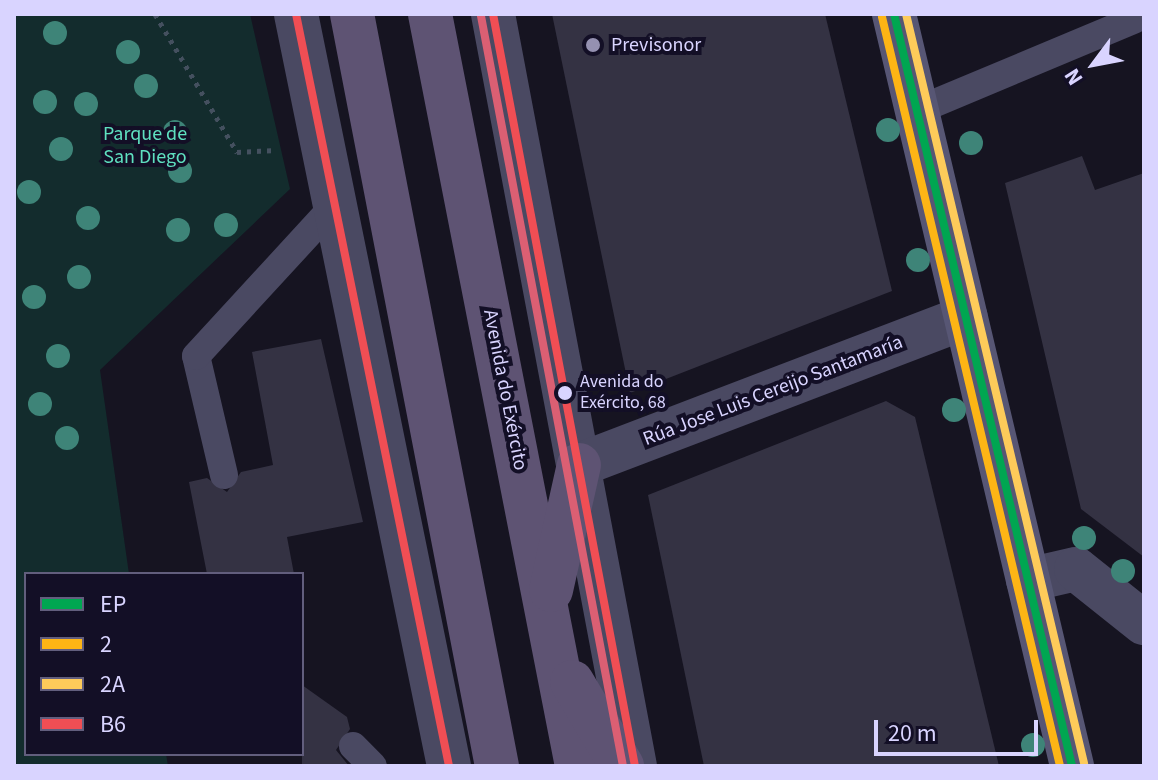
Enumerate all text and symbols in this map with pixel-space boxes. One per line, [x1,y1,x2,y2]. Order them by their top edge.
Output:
north arrow [1054,24,1134,104]
place label: Previsonor [611,33,701,57]
marker: Previsonor [582,34,604,56]
text: N [1056,62,1091,91]
park label: Parque de San Diego [103,122,187,169]
street label: Avenida do Exército [478,308,532,472]
street label: Rúa Jose Luis Cereijo Santamaría [640,330,906,452]
place label: Avenida do Exército, 68 [580,372,666,414]
marker: Avenida do Exército, 68 [557,385,573,401]
legend [24,572,304,756]
text: EP [100,587,126,622]
text: 2 [100,627,112,662]
text: 2A [100,667,125,702]
scale bar [878,704,1042,754]
text: B6 [100,707,126,742]
text: 20 m [888,716,937,751]

